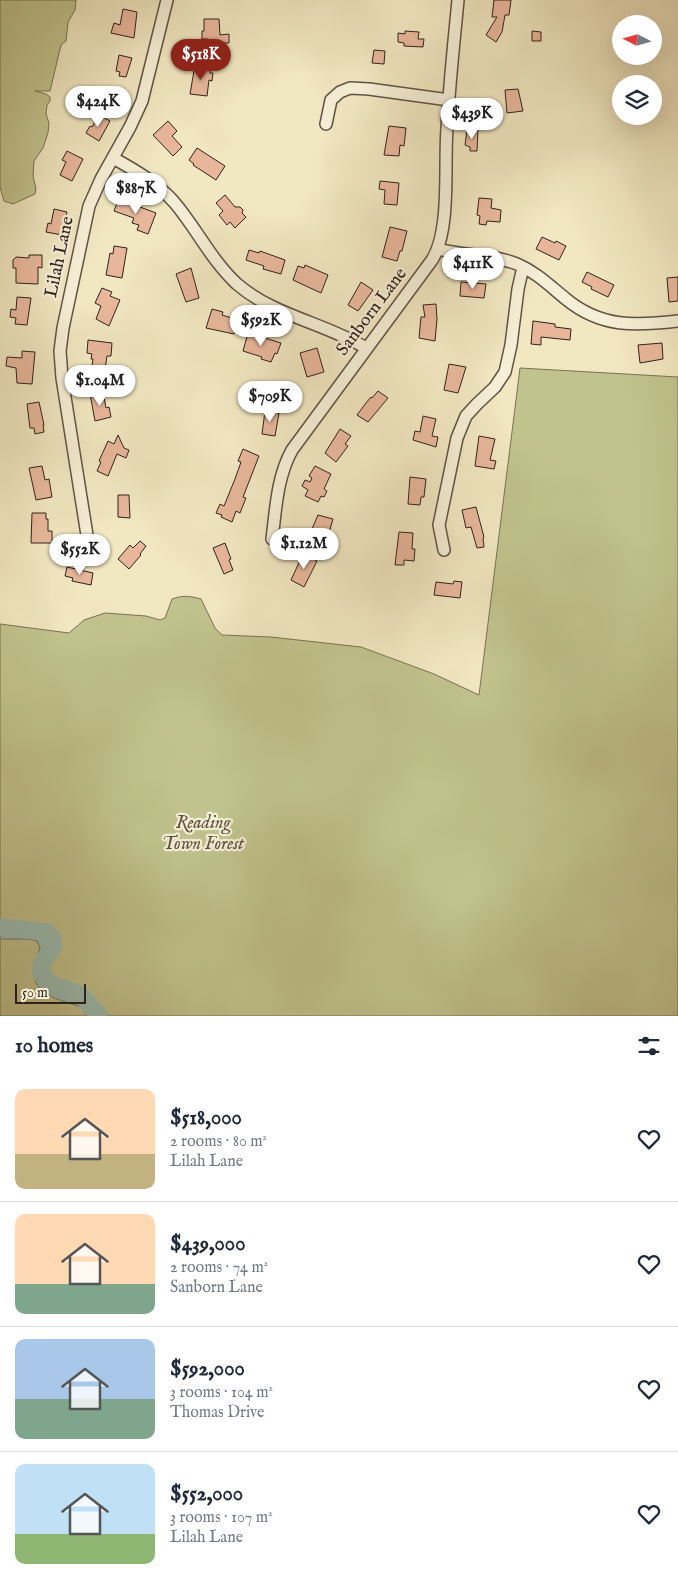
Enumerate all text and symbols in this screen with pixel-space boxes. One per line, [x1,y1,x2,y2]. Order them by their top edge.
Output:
north arrow [612,15,662,65]
map controls [612,15,662,125]
pin: $518K [166,38,236,81]
text: $518K [182,45,220,65]
button: layers [612,75,662,125]
pin: $424K [63,86,133,128]
text: $424K [76,92,120,112]
pin: $439K [437,98,507,140]
text: $439K [451,104,493,124]
pin: $887K [101,172,171,215]
text: $887K [116,179,156,199]
street label: Lilah Lane [40,214,80,300]
pin: $411K [438,248,508,290]
text: $411K [453,254,493,274]
street label: Sanborn Lane [331,263,413,361]
pin: $592K [226,304,296,347]
text: $592K [241,311,281,331]
pin: $1.04M [59,364,141,407]
text: $1.04M [76,371,125,391]
pin: $709K [235,380,305,423]
text: $709K [249,387,291,407]
pin: $1.12M [263,528,345,570]
pin: $552K [45,534,115,576]
text: $1.12M [281,534,327,554]
text: $552K [60,540,100,560]
park label: Reading Town Forest [162,812,245,856]
scale bar [15,981,86,1004]
text: 50 m [22,984,48,1002]
icon: filters [635,1032,663,1060]
text: 10 homes [15,1033,93,1060]
text: $518,000 [170,1105,242,1132]
icon: home [55,1109,115,1169]
icon: heart [635,1125,663,1153]
text: 2 rooms · 80 m² [170,1132,267,1152]
text: Lilah Lane [170,1152,243,1172]
text: $439,000 [170,1231,245,1258]
icon: home [55,1234,115,1294]
icon: heart [635,1250,663,1278]
text: 2 rooms · 74 m² [170,1258,268,1278]
text: Sanborn Lane [170,1278,263,1298]
text: $592,000 [170,1356,245,1383]
icon: home [55,1359,115,1419]
icon: heart [635,1375,663,1403]
text: 3 rooms · 104 m² [170,1383,273,1403]
text: Thomas Drive [170,1403,264,1423]
text: $552,000 [170,1481,243,1508]
icon: home [55,1484,115,1544]
icon: heart [635,1500,663,1528]
text: 3 rooms · 107 m² [170,1508,273,1528]
text: Lilah Lane [170,1528,243,1548]

